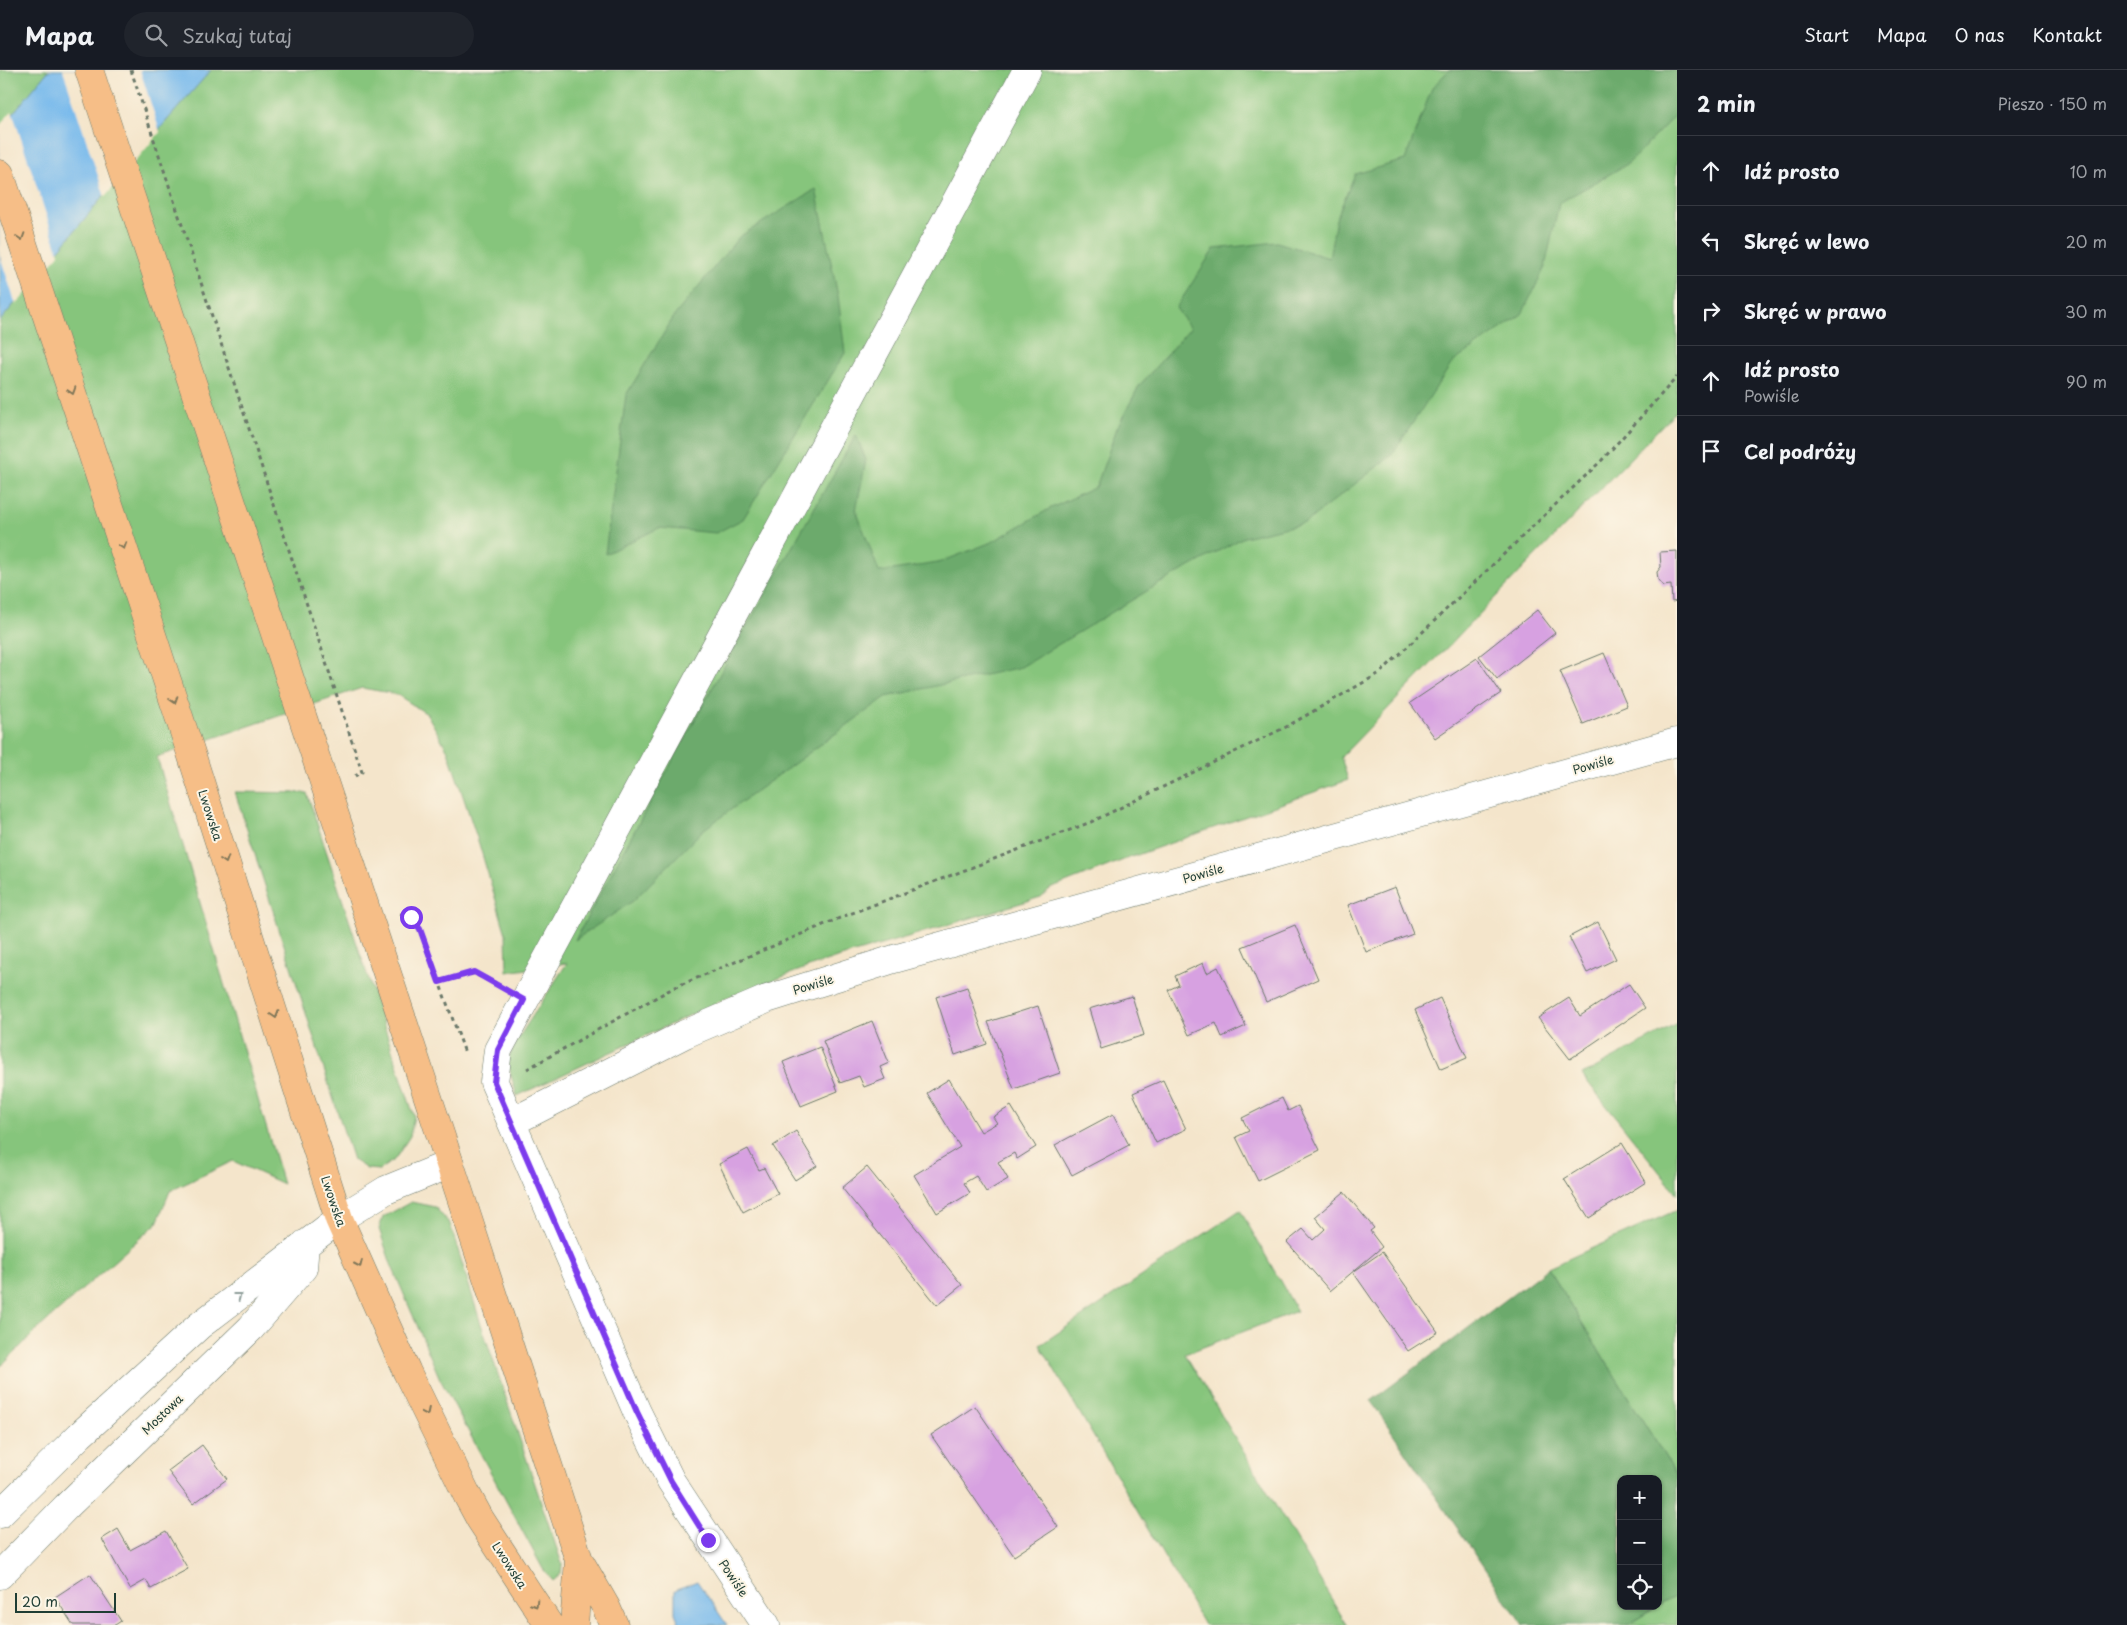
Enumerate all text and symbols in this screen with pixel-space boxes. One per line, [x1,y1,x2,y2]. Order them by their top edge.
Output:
search box [124,12,474,57]
text: Mapa [25,17,94,53]
icon: search [142,21,170,49]
text: Szukaj tutaj [182,21,292,49]
text: Start [1804,21,1849,48]
text: Mapa [1877,21,1926,48]
text: O nas [1954,21,2004,48]
text: Kontakt [2032,21,2102,48]
text: 2 min [1697,87,1756,119]
text: Pieszo · 150 m [1998,91,2107,115]
icon: ahead [1697,157,1725,185]
text: Idź prosto [1744,157,1840,185]
text: 10 m [2070,159,2107,183]
icon: left [1697,227,1725,255]
text: Skręć w lewo [1744,227,1869,255]
text: 20 m [2066,229,2107,253]
one-way arrow [15,232,25,241]
icon: right [1697,297,1725,325]
text: Skręć w prawo [1744,297,1887,325]
text: 30 m [2065,299,2107,323]
text: Idź prosto [1744,355,1840,383]
icon: ahead [1697,367,1725,395]
text: 90 m [2066,369,2107,393]
text: Powiśle [1744,383,1800,407]
one-way arrow [66,387,76,395]
icon: arrive [1697,437,1725,465]
text: Cel podróży [1744,437,1856,465]
one-way arrow [117,541,127,549]
one-way arrow [168,695,178,704]
street label: Powiśle [1570,750,1616,778]
street label: Lwowska [194,787,228,843]
one-way arrow [220,856,230,864]
street label: Powiśle [1180,859,1226,887]
route start [400,906,423,929]
street label: Powiśle [790,969,836,999]
one-way arrow [269,1011,279,1019]
street label: Lwowska [317,1173,351,1229]
one-way arrow [353,1259,363,1268]
one-way arrow [232,1292,241,1301]
street label: Mostowa [137,1389,187,1438]
one-way arrow [420,1407,430,1416]
map controls [1617,1475,1662,1610]
button: + [1617,1475,1662,1520]
button: − [1617,1520,1662,1565]
route end [697,1529,720,1552]
street label: Lwowska [488,1538,532,1592]
street label: Powiśle [715,1556,753,1601]
button: locate [1617,1565,1662,1610]
scale bar [15,1590,116,1613]
text: 20 m [22,1591,58,1612]
one-way arrow [529,1598,538,1607]

